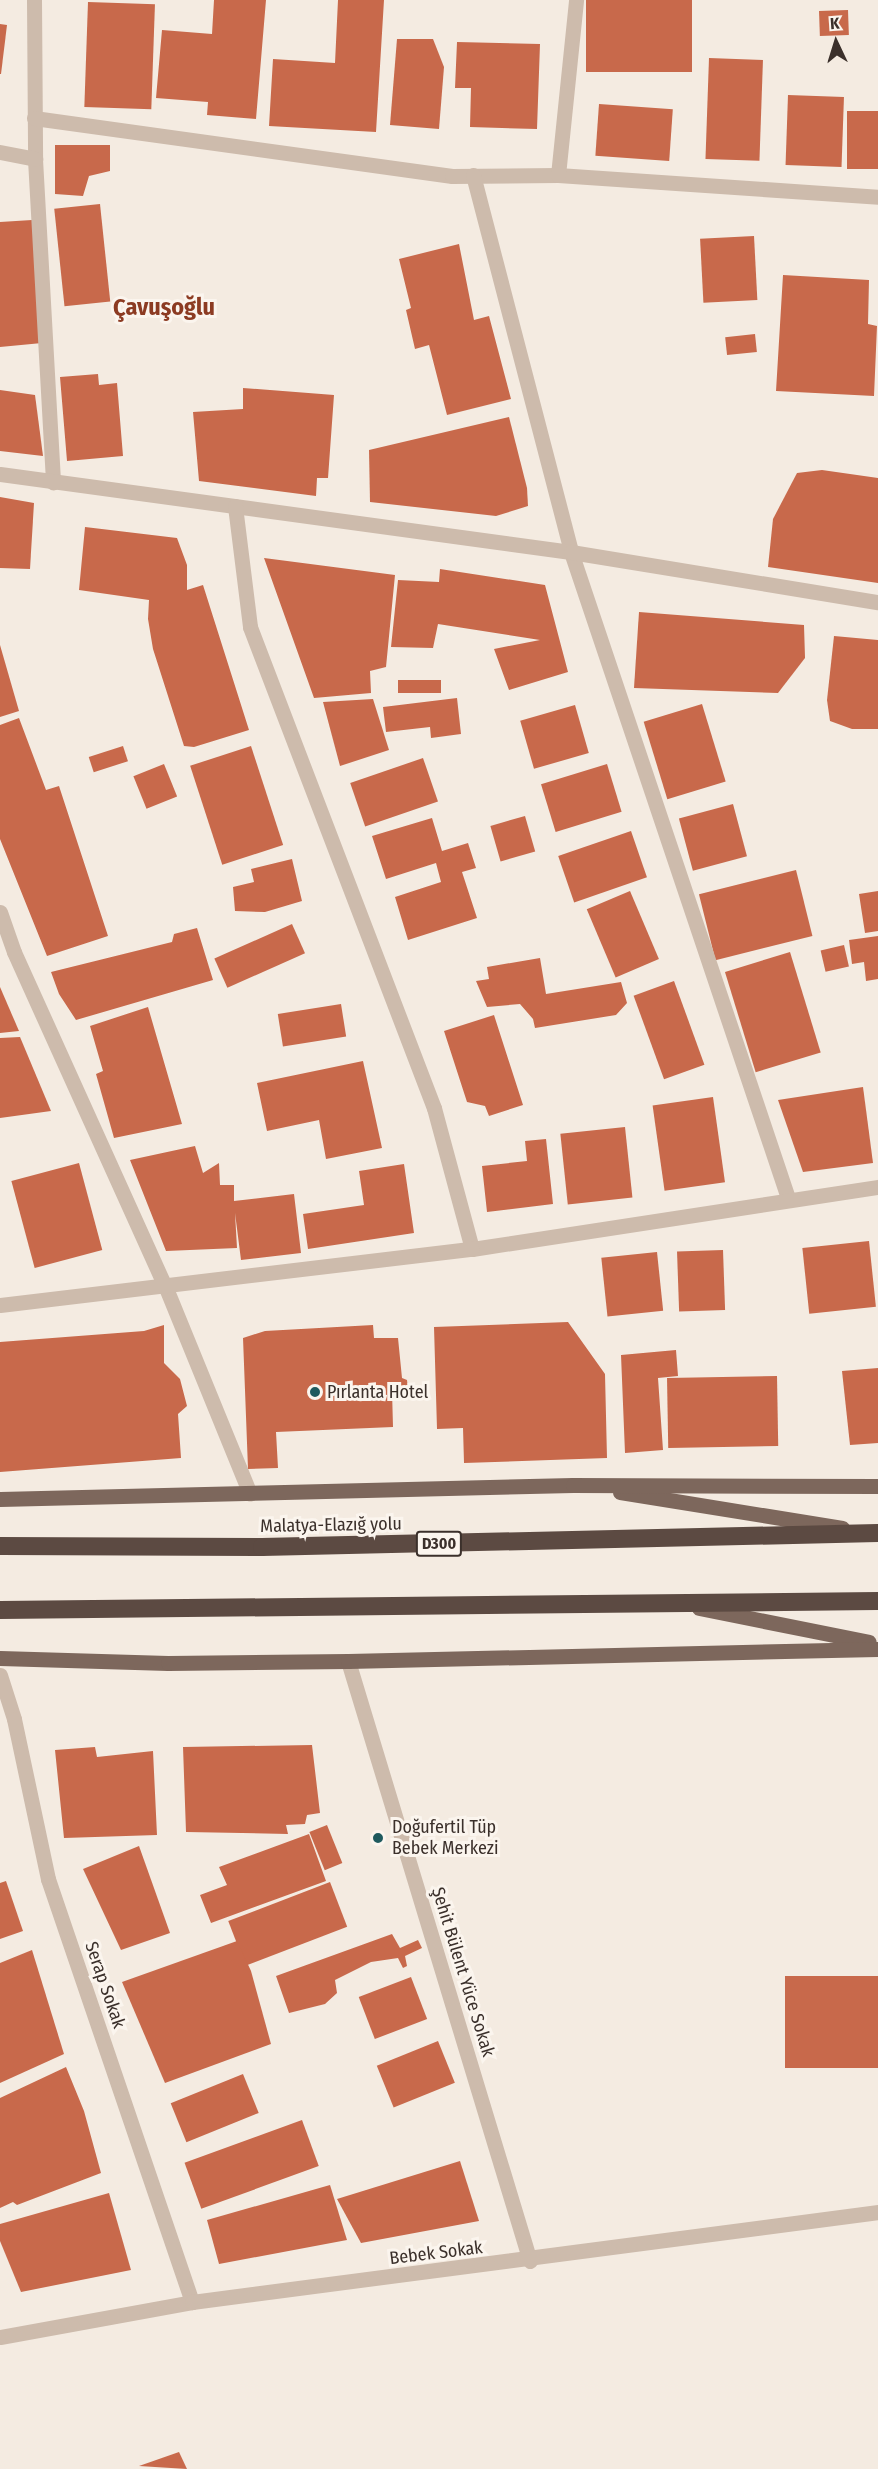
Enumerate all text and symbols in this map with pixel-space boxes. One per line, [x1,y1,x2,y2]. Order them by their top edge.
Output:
north arrow [806,12,866,72]
text: K [829,14,840,33]
district label: Çavuşoğlu [113,294,215,322]
place label: Pırlanta Hotel [327,1381,428,1403]
marker: Pırlanta Hotel [308,1385,322,1399]
street label: Malatya-Elazığ yolu [260,1513,402,1537]
road number: D300 [415,1531,463,1557]
place label: Doğufertil Tüp Bebek Merkezi [392,1817,498,1860]
marker: Doğufertil Tüp Bebek Merkezi [369,1829,387,1847]
street label: Şehit Bülent Yüce Sokak [427,1885,499,2059]
street label: Serap Sokak [80,1939,130,2031]
street label: Bebek Sokak [388,2237,484,2269]

